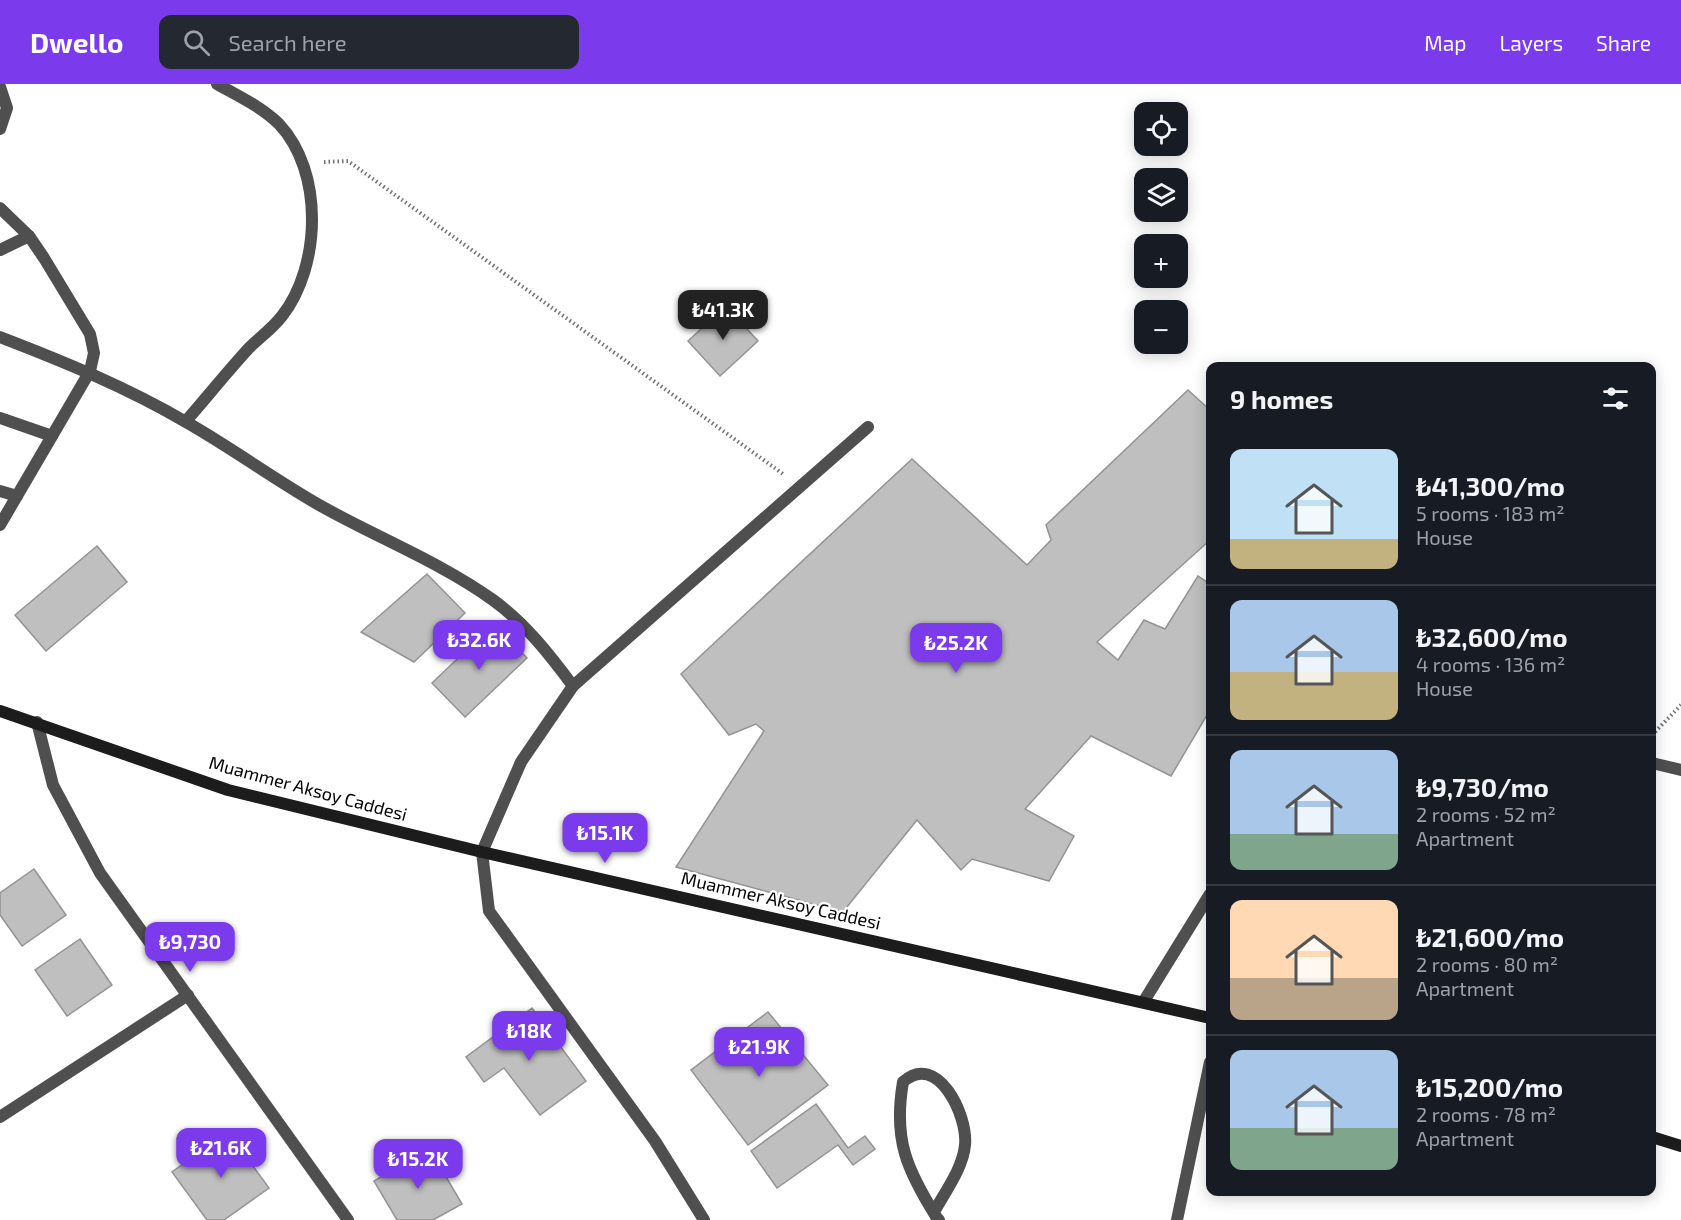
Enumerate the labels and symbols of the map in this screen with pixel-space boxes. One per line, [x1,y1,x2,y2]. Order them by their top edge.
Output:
pin: ₺41.3K [674,290,772,341]
pin: ₺32.6K [430,620,528,671]
pin: ₺25.2K [907,623,1005,674]
street label: Muammer Aksoy Caddesi [207,751,410,825]
pin: ₺15.1K [556,813,654,864]
street label: Muammer Aksoy Caddesi [679,866,883,934]
pin: ₺9,730 [141,922,239,973]
pin: ₺18K [493,1011,565,1062]
pin: ₺21.9K [710,1027,808,1078]
pin: ₺21.6K [172,1128,270,1179]
pin: ₺15.2K [369,1139,467,1190]

